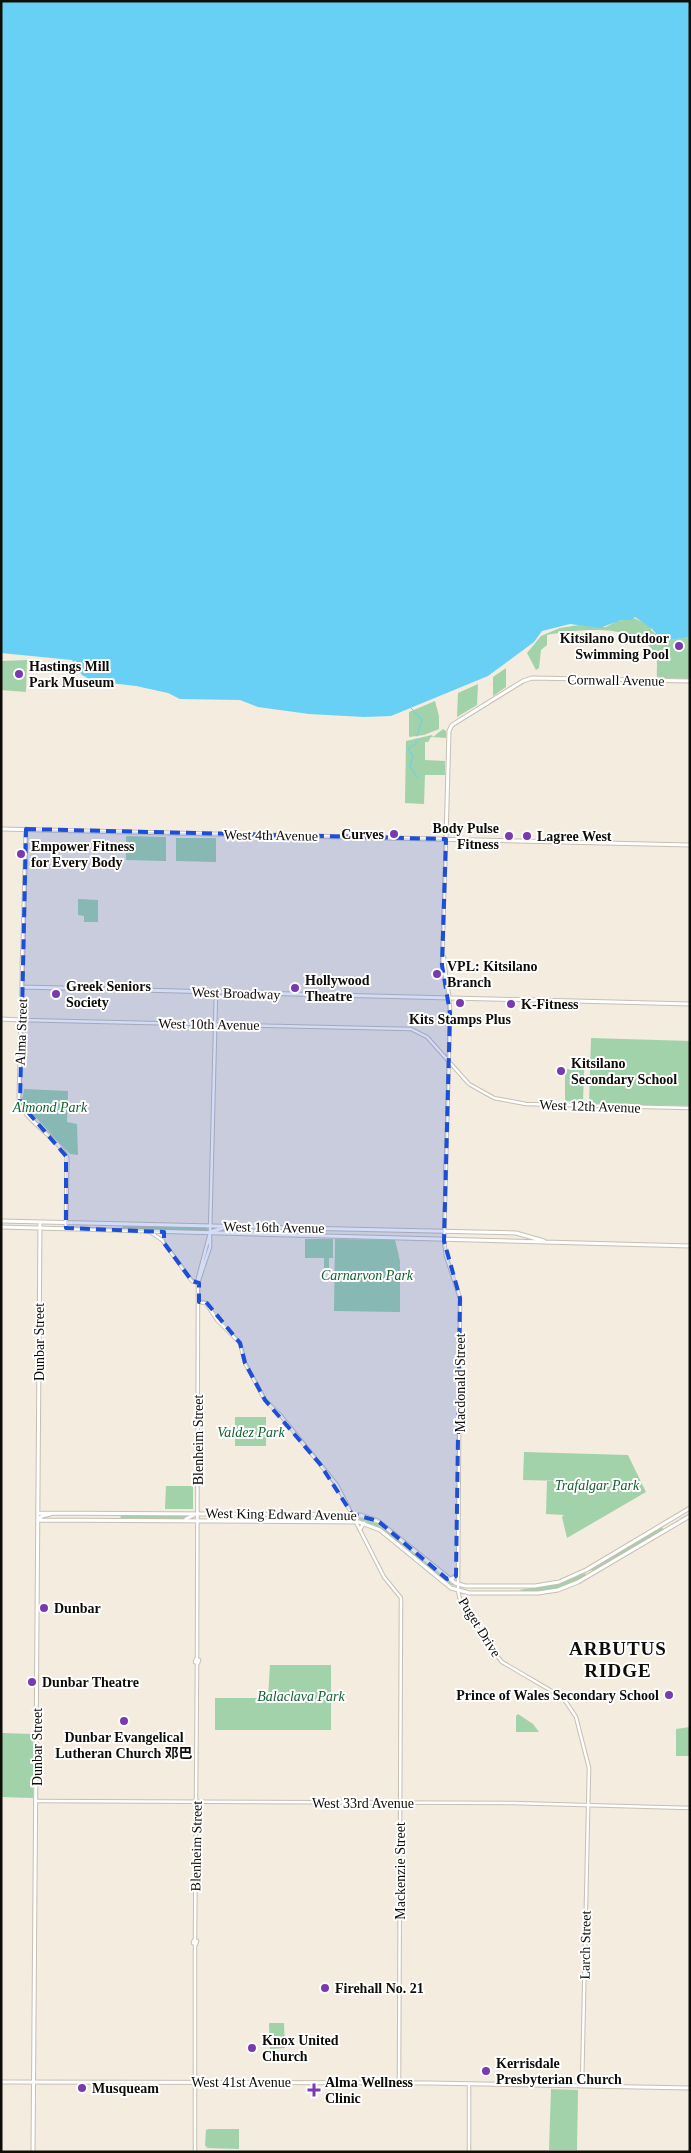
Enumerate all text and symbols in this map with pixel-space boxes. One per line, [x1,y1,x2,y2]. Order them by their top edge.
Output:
place label: Kitsilano Outdoor Swimming Pool [560,631,669,662]
marker: Kitsilano Outdoor Swimming Pool [673,640,685,652]
place label: Hastings Mill Park Museum [29,659,115,690]
marker: Hastings Mill Park Museum [13,668,25,680]
street label: Cornwall Avenue [567,672,665,689]
place label: Body Pulse Fitness [432,821,500,852]
street label: West 4th Avenue [224,827,318,844]
place label: Curves [341,827,385,842]
marker: Curves [388,828,400,840]
place label: Lagree West [537,829,612,844]
marker: Body Pulse Fitness [503,830,515,842]
marker: Lagree West [521,830,533,842]
place label: Empower Fitness for Every Body [31,839,135,870]
marker: Empower Fitness for Every Body [15,848,27,860]
place label: VPL: Kitsilano Branch [447,959,538,990]
marker: VPL: Kitsilano Branch [431,968,443,980]
place label: Hollywood Theatre [305,973,370,1004]
place label: Greek Seniors Society [66,979,151,1010]
marker: Hollywood Theatre [289,982,301,994]
street label: West Broadway [191,984,281,1003]
marker: Greek Seniors Society [50,988,62,1000]
marker: Kits Stamps Plus [454,997,466,1009]
place label: K-Fitness [521,997,579,1012]
street label: Alma Street [13,998,30,1066]
marker: K-Fitness [505,998,517,1010]
place label: Kits Stamps Plus [409,1012,512,1027]
street label: West 10th Avenue [158,1016,260,1033]
place label: Kitsilano Secondary School [571,1056,677,1087]
marker: Kitsilano Secondary School [555,1065,567,1077]
street label: West 12th Avenue [539,1097,641,1116]
park label: Almond Park [12,1100,88,1115]
street label: West 16th Avenue [223,1219,325,1236]
park label: Carnarvon Park [321,1268,414,1283]
street label: Dunbar Street [32,1303,47,1381]
street label: Macdonald Street [453,1333,468,1433]
street label: Blenheim Street [191,1395,206,1485]
park label: Valdez Park [217,1425,285,1440]
park label: Trafalgar Park [555,1478,640,1493]
street label: West King Edward Avenue [205,1506,357,1523]
street label: Puget Drive [455,1595,504,1660]
place label: Dunbar [54,1601,101,1616]
marker: Dunbar [38,1602,50,1614]
district label: ARBUTUS RIDGE [569,1638,667,1681]
place label: Dunbar Theatre [42,1675,139,1690]
marker: Dunbar Theatre [26,1676,38,1688]
place label: Prince of Wales Secondary School [456,1688,659,1703]
park label: Balaclava Park [257,1689,346,1704]
marker: Prince of Wales Secondary School [663,1689,675,1701]
street label: Dunbar Street [30,1708,45,1786]
marker: Dunbar Evangelical Lutheran Church 邓巴 [118,1715,130,1727]
place label: Dunbar Evangelical Lutheran Church 邓巴 [55,1730,193,1761]
street label: West 33rd Avenue [312,1796,414,1811]
street label: Blenheim Street [188,1800,205,1891]
street label: Mackenzie Street [393,1822,408,1920]
street label: Larch Street [577,1910,594,1980]
place label: Firehall No. 21 [335,1981,424,1996]
marker: Firehall No. 21 [319,1982,331,1994]
place label: Knox United Church [262,2033,339,2064]
marker: Knox United Church [246,2042,258,2054]
place label: Kerrisdale Presbyterian Church [496,2056,622,2087]
marker: Kerrisdale Presbyterian Church [480,2065,492,2077]
street label: West 41st Avenue [191,2075,291,2090]
place label: Alma Wellness Clinic [325,2075,414,2106]
place label: Musqueam [92,2081,159,2096]
marker: Musqueam [76,2082,88,2094]
marker: Alma Wellness Clinic [307,2083,321,2097]

